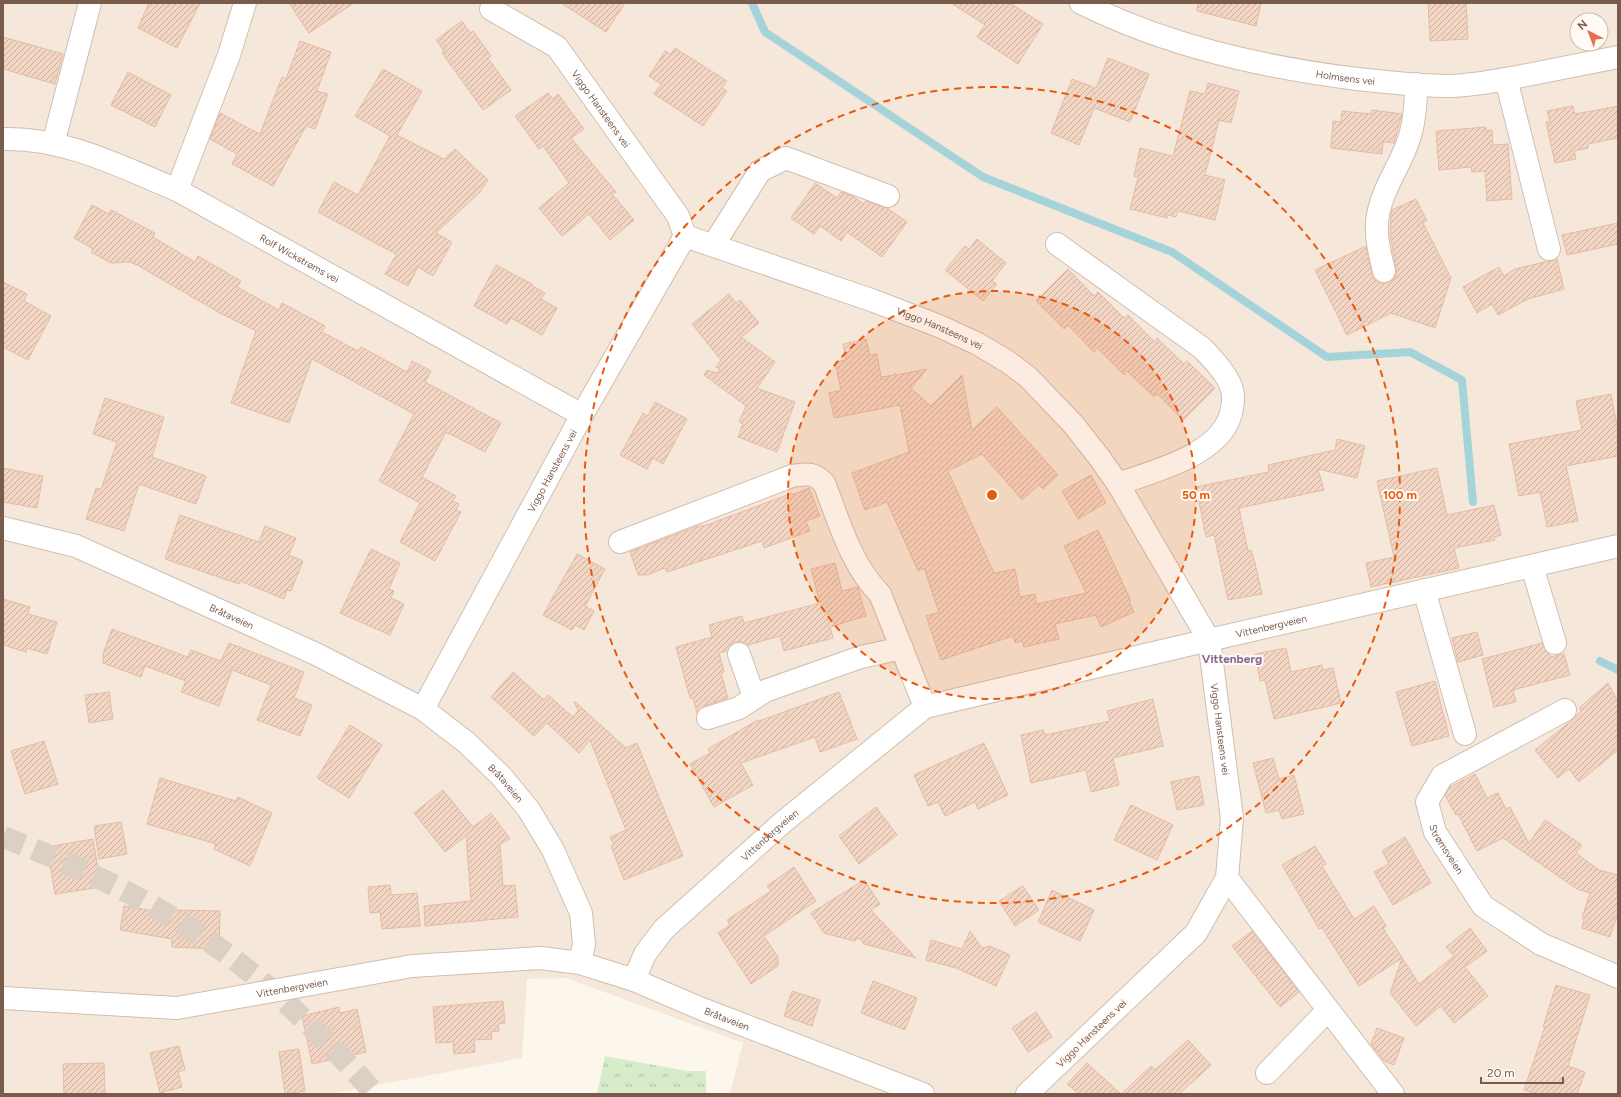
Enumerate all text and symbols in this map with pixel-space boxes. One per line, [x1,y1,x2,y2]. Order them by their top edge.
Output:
north arrow [1569,12,1609,52]
text: N [1575,17,1590,33]
street label: Holmsens vei [1315,67,1376,88]
street label: Viggo Hansteens vei [569,68,633,150]
street label: Rolf Wickstrøms vei [257,231,341,286]
street label: Viggo Hansteens vei [895,304,985,352]
street label: Viggo Hansteens vei [525,427,580,515]
centre of rings [985,488,999,502]
text: 50 m [1182,488,1210,502]
text: 100 m [1383,488,1417,502]
street label: Bråtaveien [207,601,256,632]
street label: Vittenbergveien [1235,612,1308,641]
district label: Vittenberg [1202,652,1262,666]
street label: Viggo Hansteens vei [1208,682,1232,776]
street label: Bråtaveien [485,761,526,805]
street label: Vittenbergveien [738,806,801,864]
street label: Strømsveien [1426,823,1467,877]
street label: Vittenbergveien [255,975,329,1001]
street label: Viggo Hansteens vei [1054,997,1129,1070]
street label: Bråtaveien [702,1005,752,1034]
scale bar [1481,1059,1563,1085]
text: 20 m [1487,1066,1515,1080]

